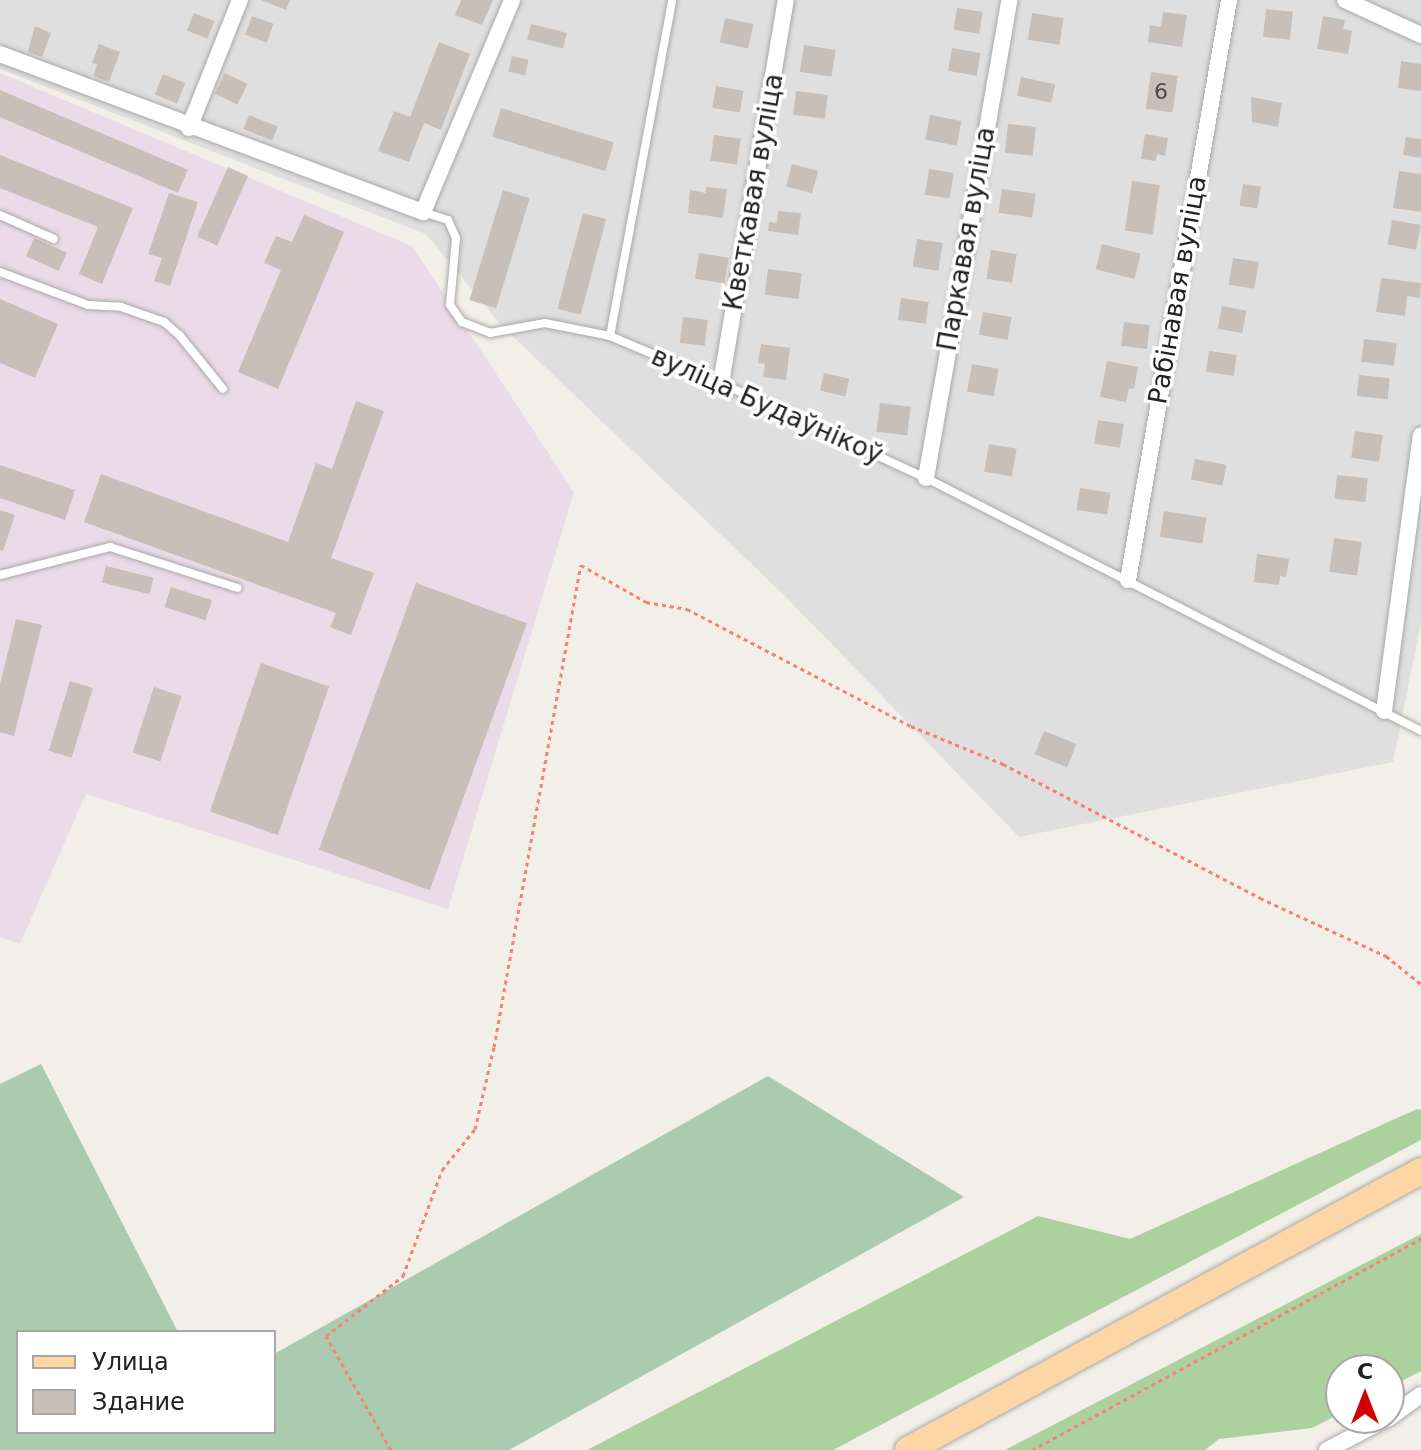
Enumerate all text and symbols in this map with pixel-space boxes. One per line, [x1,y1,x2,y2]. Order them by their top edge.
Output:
street label: Кветкавая вуліца [718,71,790,313]
house number: 6 [1154,79,1168,105]
street label: Паркавая вуліца [932,125,1002,353]
street label: Рабінавая вуліца [1143,173,1213,407]
street label: вуліца Будаўнікоў [646,341,888,471]
legend [16,1330,276,1434]
text: Улица [92,1348,169,1376]
north arrow [1325,1354,1405,1434]
text: С [1357,1359,1373,1384]
text: Здание [92,1388,185,1416]

